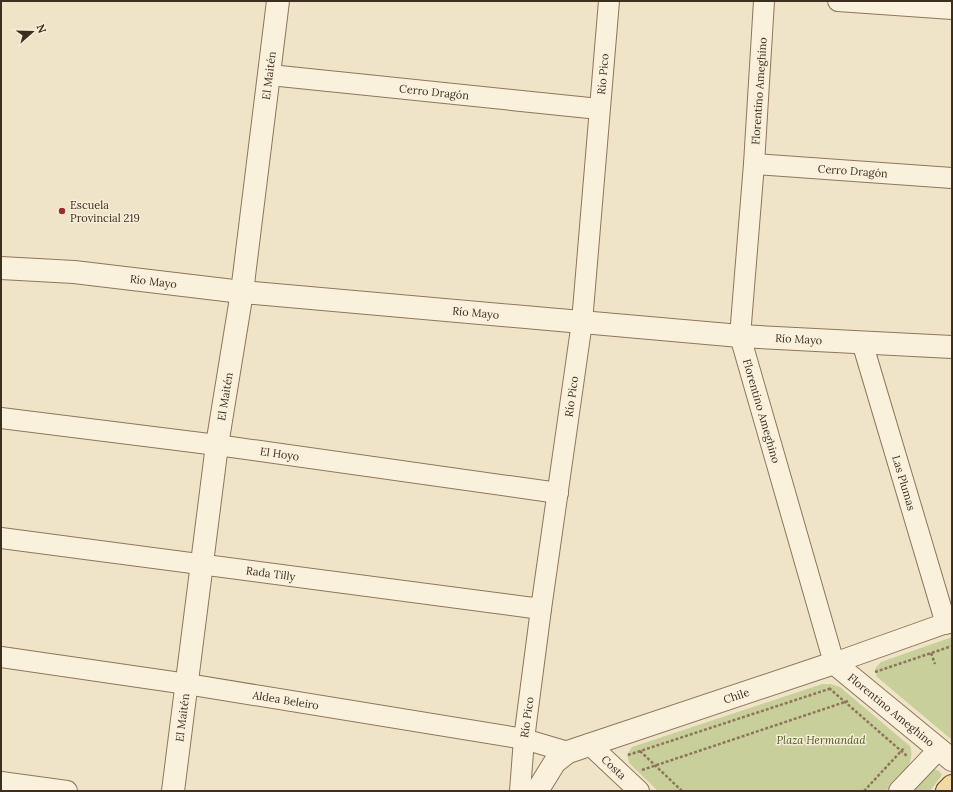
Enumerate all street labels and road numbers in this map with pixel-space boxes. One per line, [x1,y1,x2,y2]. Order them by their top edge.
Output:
street label: Florentino Ameghino [748,37,770,145]
street label: El Maitén [259,50,279,101]
street label: Río Pico [594,53,612,95]
street label: Cerro Dragón [398,81,470,103]
street label: Cerro Dragón [817,162,889,180]
street label: Río Mayo [129,272,178,291]
street label: Río Mayo [452,304,500,322]
street label: Río Mayo [775,331,823,347]
street label: Florentino Ameghino [740,357,783,465]
street label: El Maitén [214,371,236,422]
street label: Río Pico [562,375,581,418]
street label: El Hoyo [259,444,300,464]
street label: Las Plumas [889,454,919,512]
street label: Rada Tilly [245,563,296,584]
street label: Florentino Ameghino [845,670,937,750]
street label: Chile [722,685,751,707]
street label: Aldea Beleiro [251,688,320,712]
street label: El Maitén [172,692,192,743]
street label: Río Pico [517,696,536,739]
street label: Costa [598,752,629,783]

